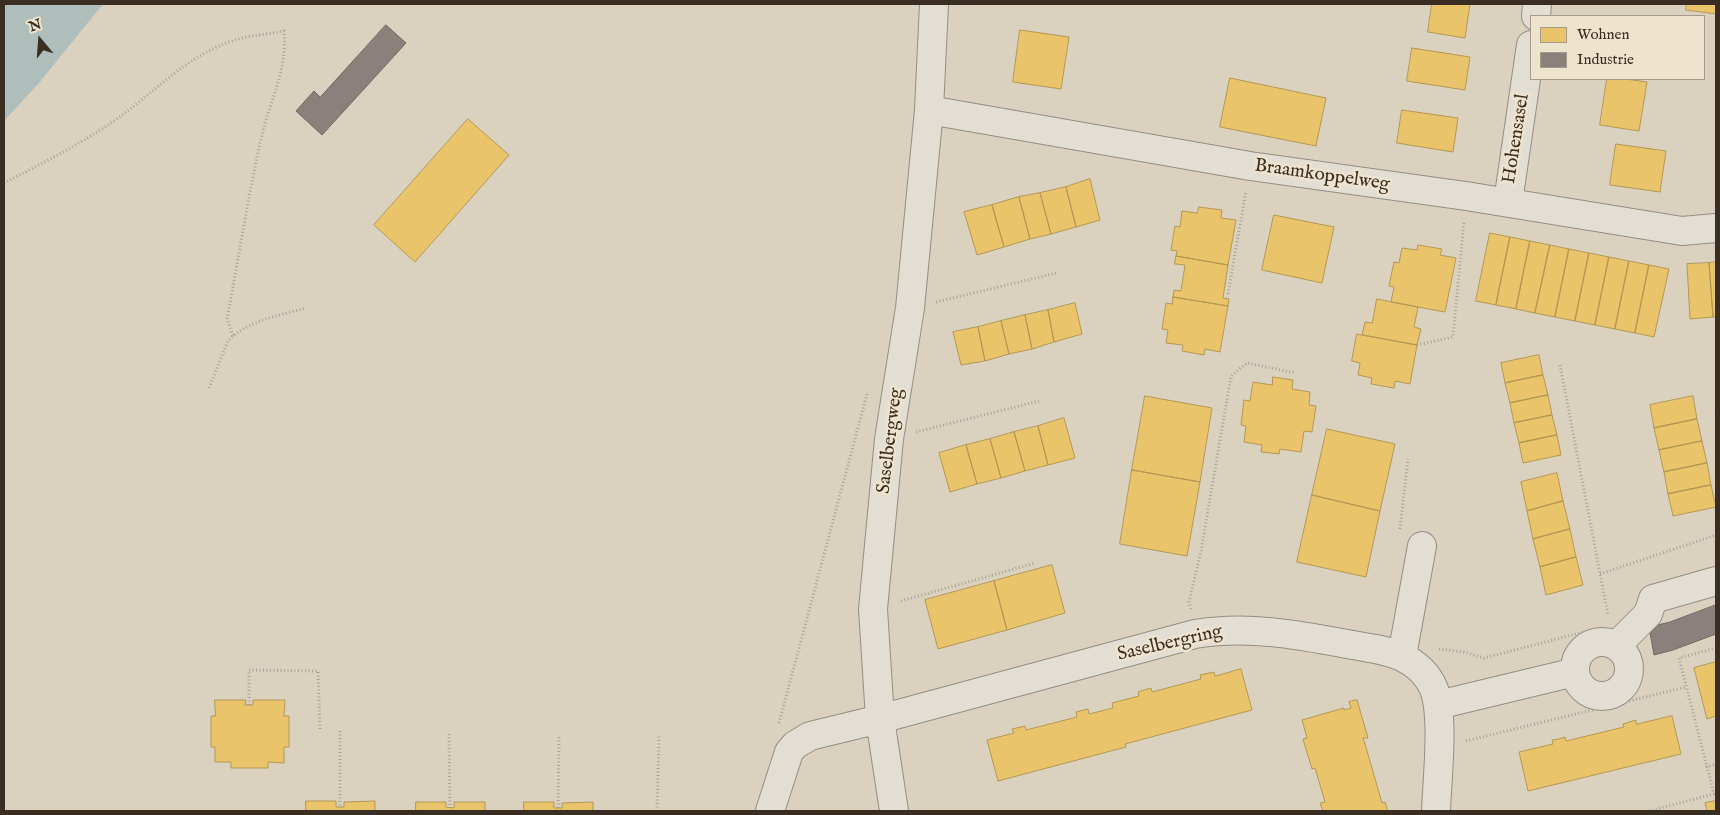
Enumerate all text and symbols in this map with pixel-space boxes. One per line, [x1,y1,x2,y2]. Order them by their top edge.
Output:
north arrow [15,15,65,65]
text: N [27,15,44,36]
legend [1530,15,1705,80]
text: Wohnen [1577,25,1629,44]
text: Industrie [1577,50,1634,69]
street label: Hohensasel [1499,92,1535,186]
street label: Braamkoppelweg [1253,155,1391,197]
street label: Saselbergweg [873,387,909,495]
street label: Saselbergring [1115,621,1225,667]

